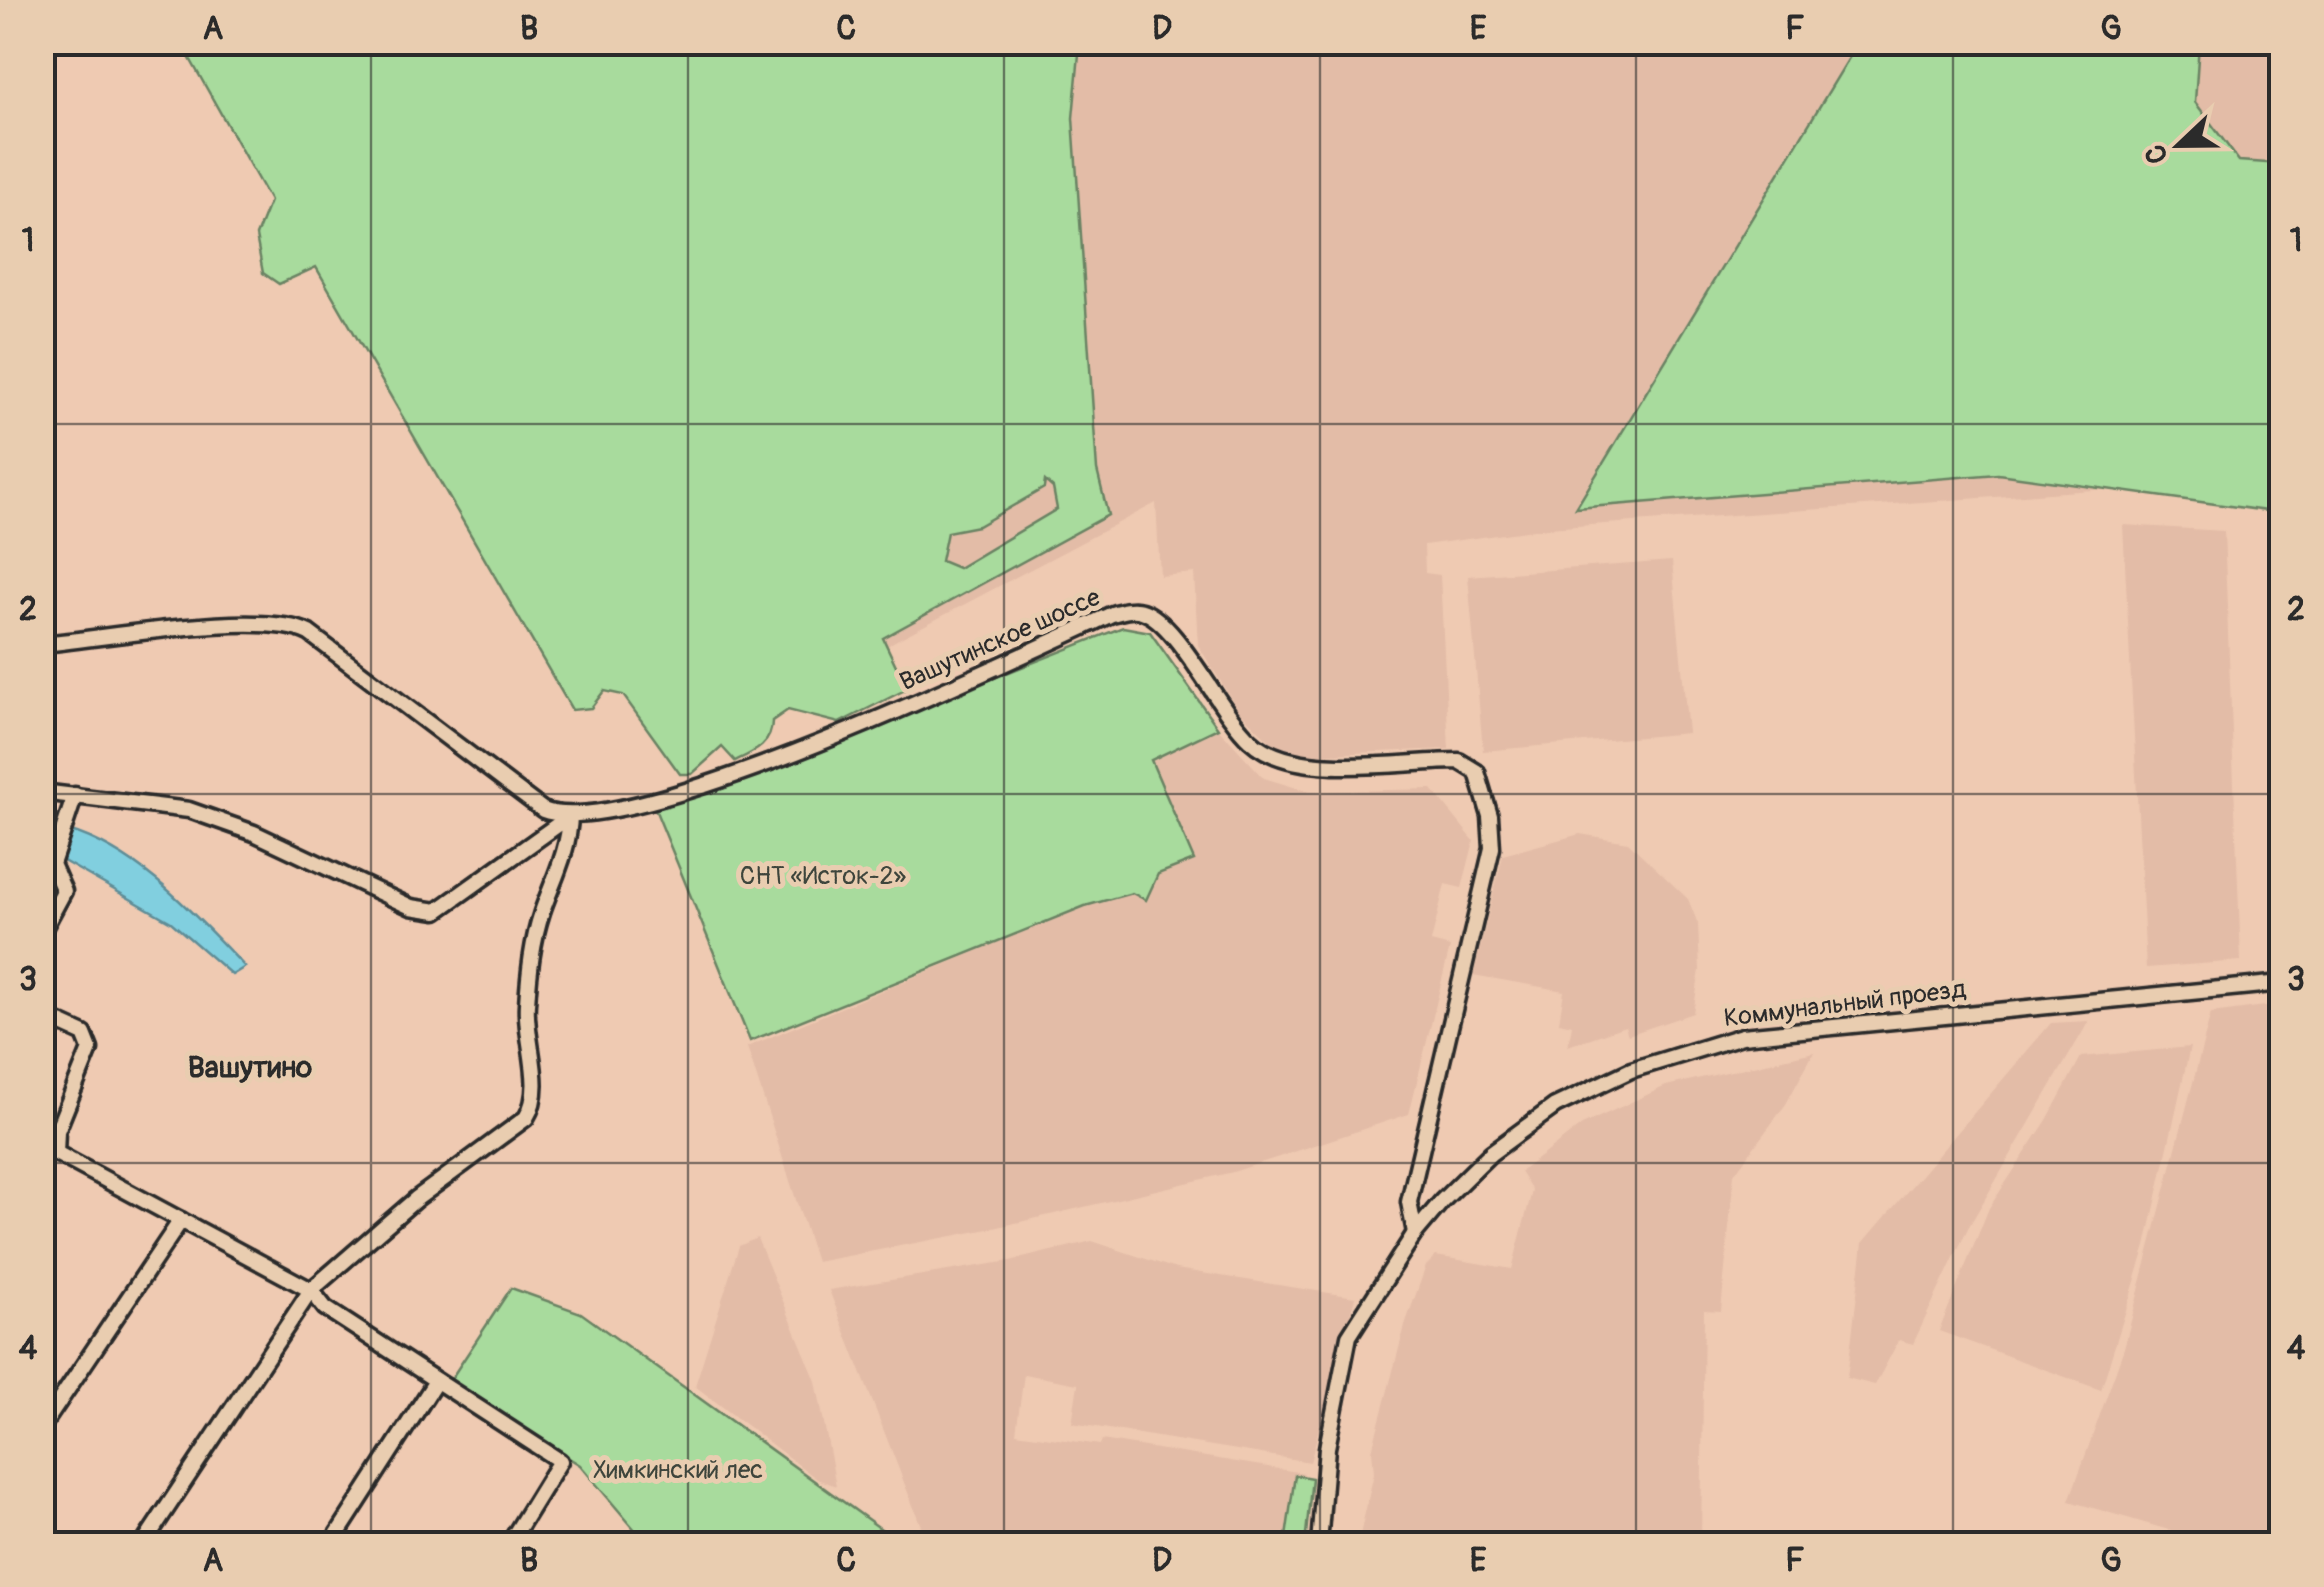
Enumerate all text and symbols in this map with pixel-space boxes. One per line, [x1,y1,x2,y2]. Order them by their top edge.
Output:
text: A [203,9,224,49]
text: B [520,9,538,49]
text: C [836,9,856,49]
text: D [1152,9,1172,49]
text: E [1470,9,1487,49]
text: F [1785,9,1805,49]
text: G [2100,9,2122,49]
north arrow [2129,95,2229,195]
text: С [2138,139,2177,168]
text: 1 [22,221,34,261]
text: 1 [2290,221,2302,261]
street label: Вашутинское шоссе [895,582,1106,698]
text: 2 [19,590,37,630]
text: 2 [2287,590,2305,630]
park label: СНТ «Исток-2» [740,861,907,892]
text: 3 [19,960,37,1000]
text: 3 [2287,960,2305,1000]
street label: Коммунальный проезд [1722,974,1968,1034]
district label: Вашутино [188,1049,312,1086]
text: 4 [19,1329,38,1369]
text: 4 [2287,1329,2306,1369]
park label: Химкинский лес [593,1455,763,1486]
text: A [203,1541,224,1581]
text: B [520,1541,538,1581]
text: C [836,1541,856,1581]
text: D [1152,1541,1172,1581]
text: E [1470,1541,1487,1581]
text: F [1785,1541,1805,1581]
text: G [2100,1541,2122,1581]

